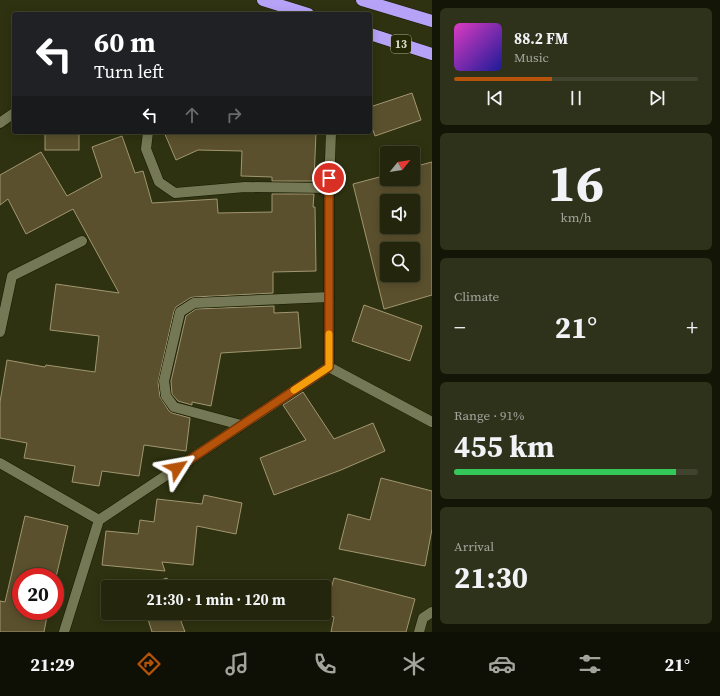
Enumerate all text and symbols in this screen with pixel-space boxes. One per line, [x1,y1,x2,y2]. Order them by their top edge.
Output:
text: 60 m [94,23,156,61]
icon: left [28,28,80,80]
text: 88.2 FM [514,28,568,49]
road number: 13 [391,35,411,53]
text: Music [514,49,549,66]
text: Turn left [94,59,164,84]
icon: previous [484,87,506,109]
icon: pause [565,87,587,109]
icon: next [646,87,668,109]
icon: left [139,104,161,126]
icon: ahead [181,104,203,126]
icon: right [223,104,245,126]
north arrow [380,146,420,186]
map controls [380,146,420,282]
text: 16 [548,147,604,218]
pin [312,161,346,195]
icon: arrive [318,167,340,189]
button: sound [380,194,420,234]
text: km/h [561,209,591,226]
button: search [380,242,420,282]
text: Climate [454,288,499,305]
text: 21° [555,307,597,348]
text: − [454,312,466,342]
text: + [686,312,698,342]
text: Range · 91% [454,407,525,424]
text: 455 km [454,426,554,467]
position arrow [156,447,198,489]
text: Arrival [454,538,494,555]
text: 21:30 [454,557,528,598]
speed limit sign: 20 [12,568,64,620]
text: 21:30 · 1 min · 120 m [147,589,286,610]
icon: directions [135,650,163,678]
icon: music [223,650,251,678]
icon: phone [311,650,339,678]
icon: climate [400,650,428,678]
icon: car [488,650,516,678]
icon: filters [576,650,604,678]
text: 21:29 [30,652,75,677]
text: 21° [664,652,690,677]

